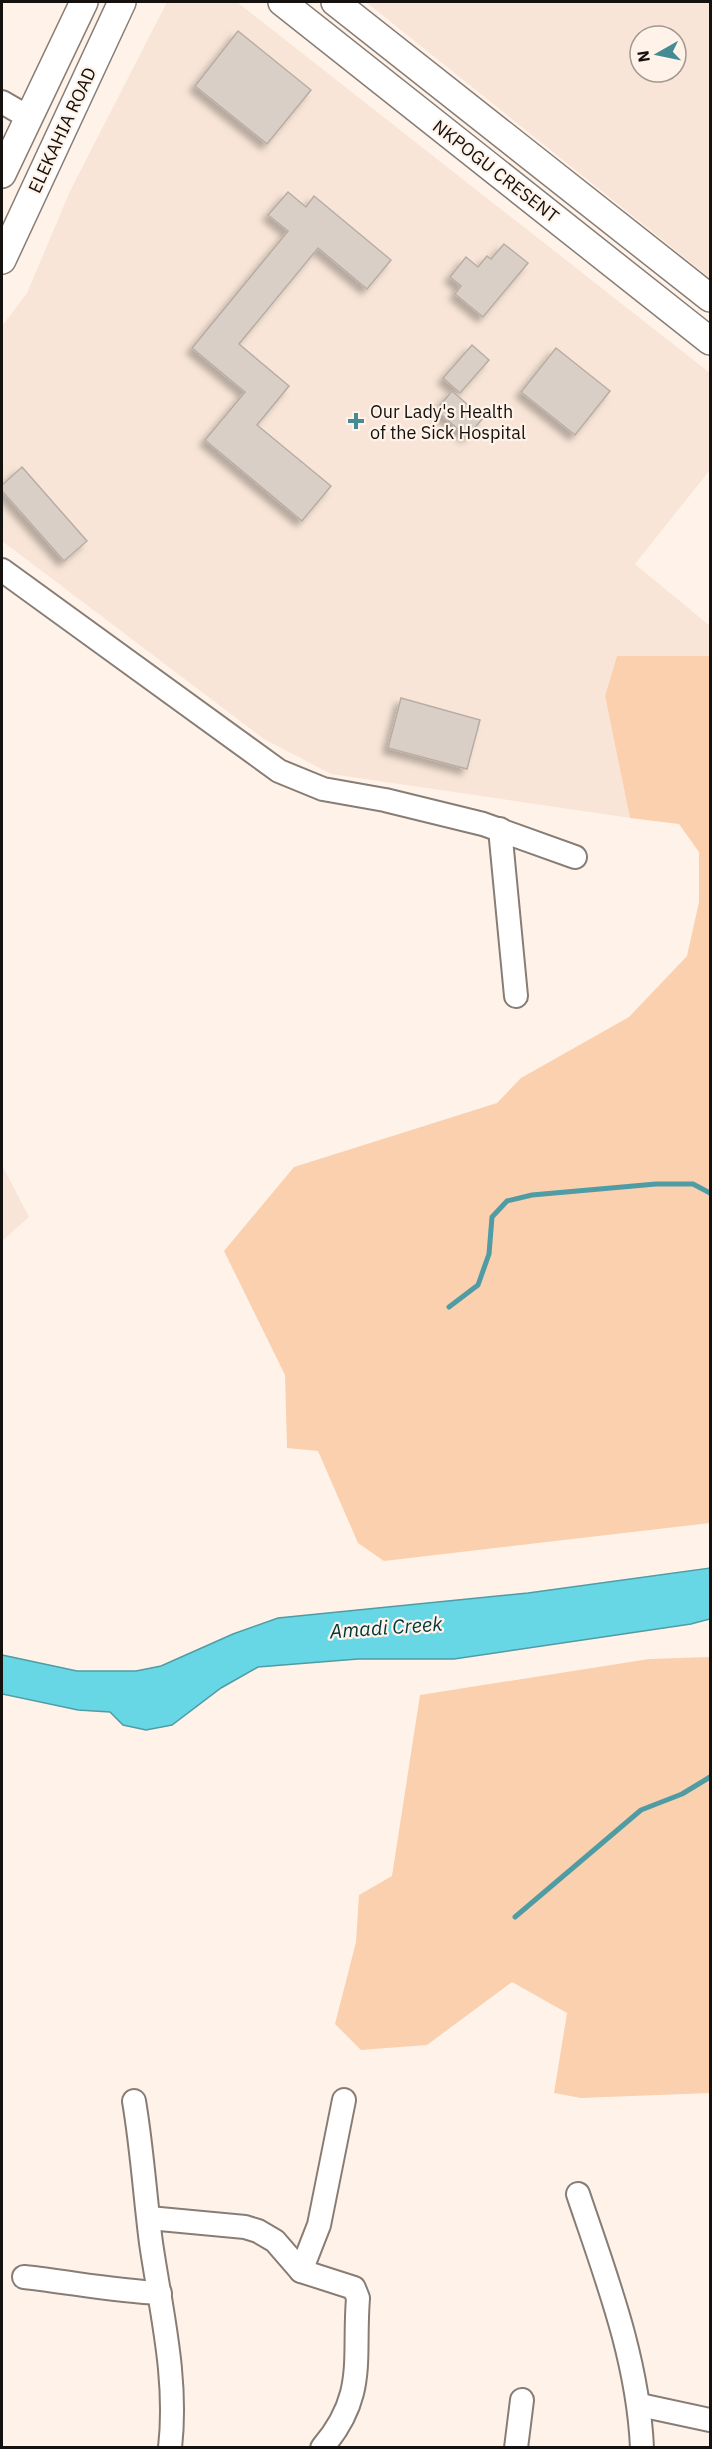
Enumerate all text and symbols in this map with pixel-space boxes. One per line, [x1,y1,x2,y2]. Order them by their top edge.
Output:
north arrow [628,24,688,84]
text: N [632,49,654,64]
street label: ELEKAHIA ROAD [23,63,101,197]
street label: NKPOGU CRESENT [428,115,564,227]
place label: Our Lady's Health of the Sick Hospital [370,400,526,444]
marker: Our Lady's Health of the Sick Hospital [347,412,365,430]
water label: Amadi Creek [328,1610,444,1644]

